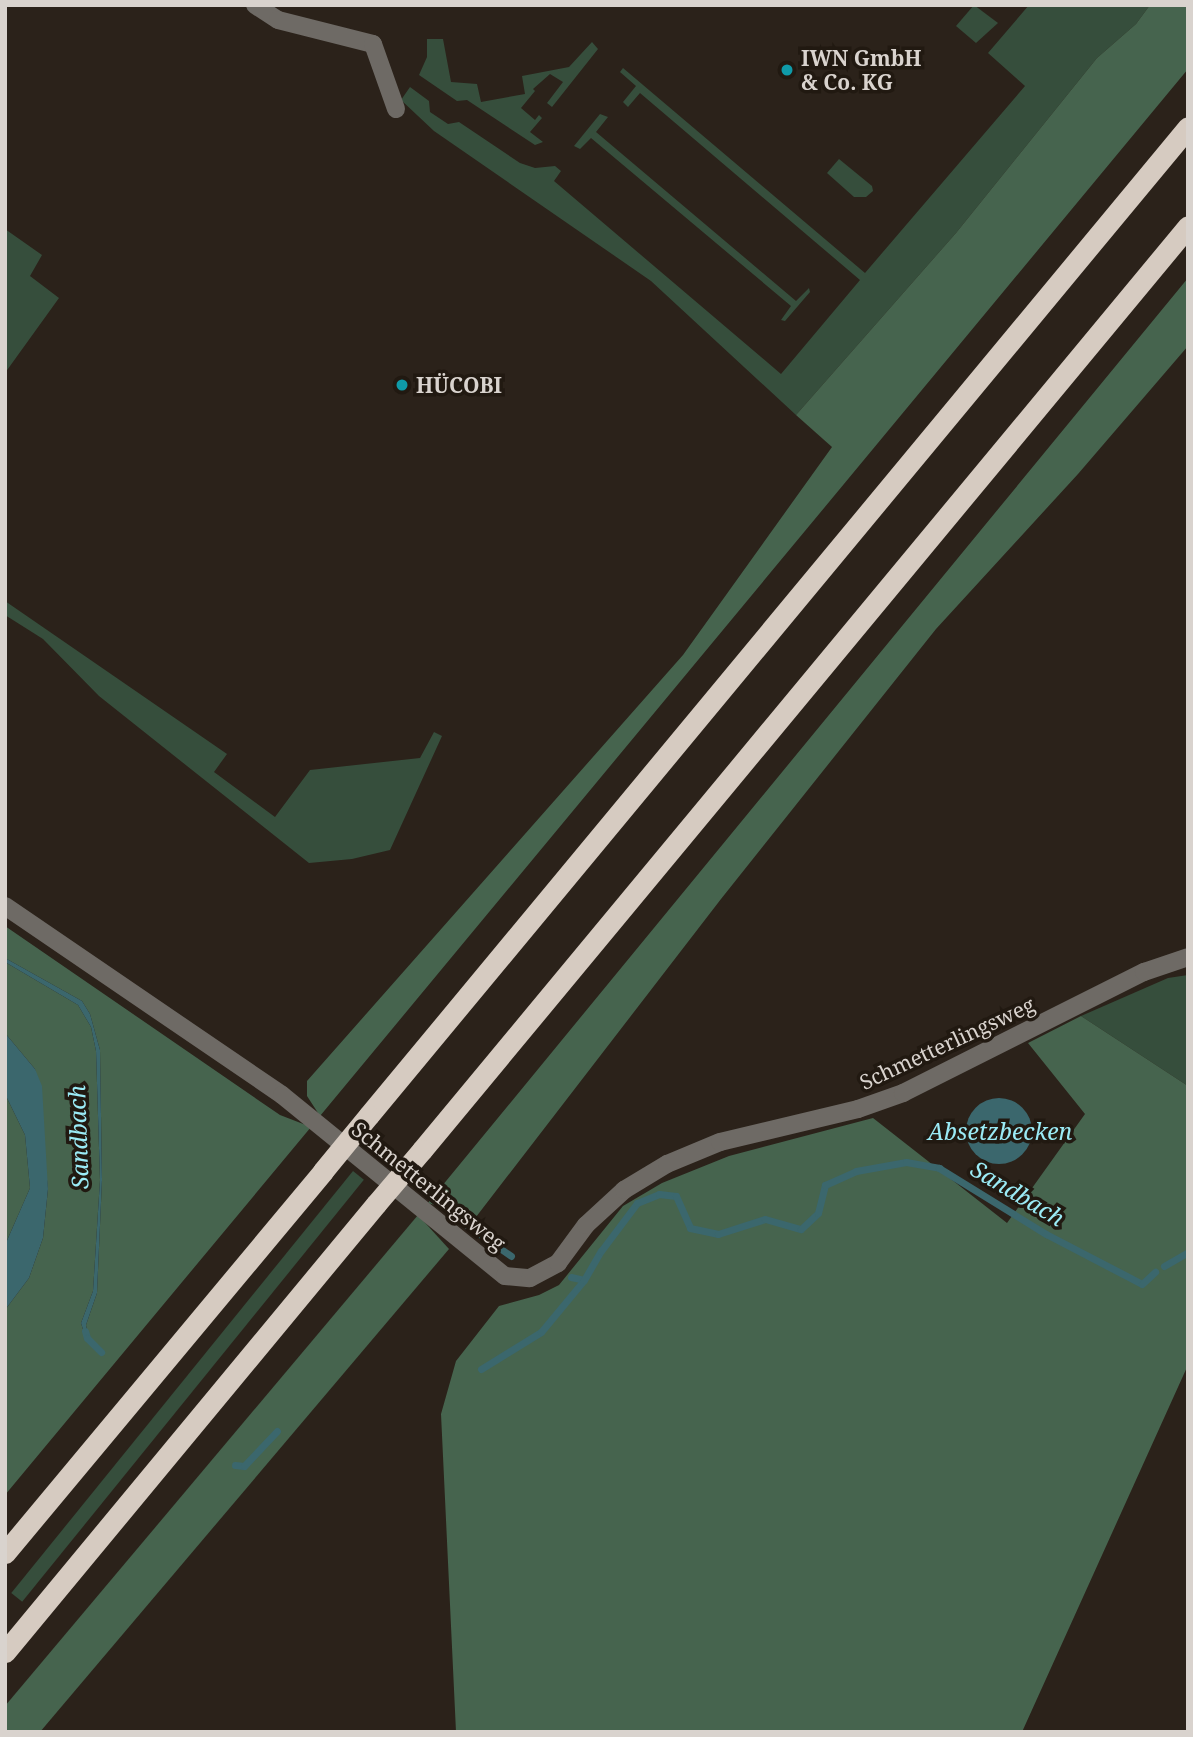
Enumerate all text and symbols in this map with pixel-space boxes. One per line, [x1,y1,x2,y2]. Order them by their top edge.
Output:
place label: IWN GmbH & Co. KG [801,45,922,95]
marker: IWN GmbH & Co. KG [779,62,795,78]
place label: HÜCOBI [416,372,502,398]
marker: HÜCOBI [394,377,410,393]
street label: Schmetterlingsweg [855,991,1039,1095]
water label: Sandbach [62,1084,94,1190]
street label: Schmetterlingsweg [347,1116,511,1256]
water label: Absetzbecken [928,1117,1072,1145]
water label: Sandbach [966,1154,1070,1232]

